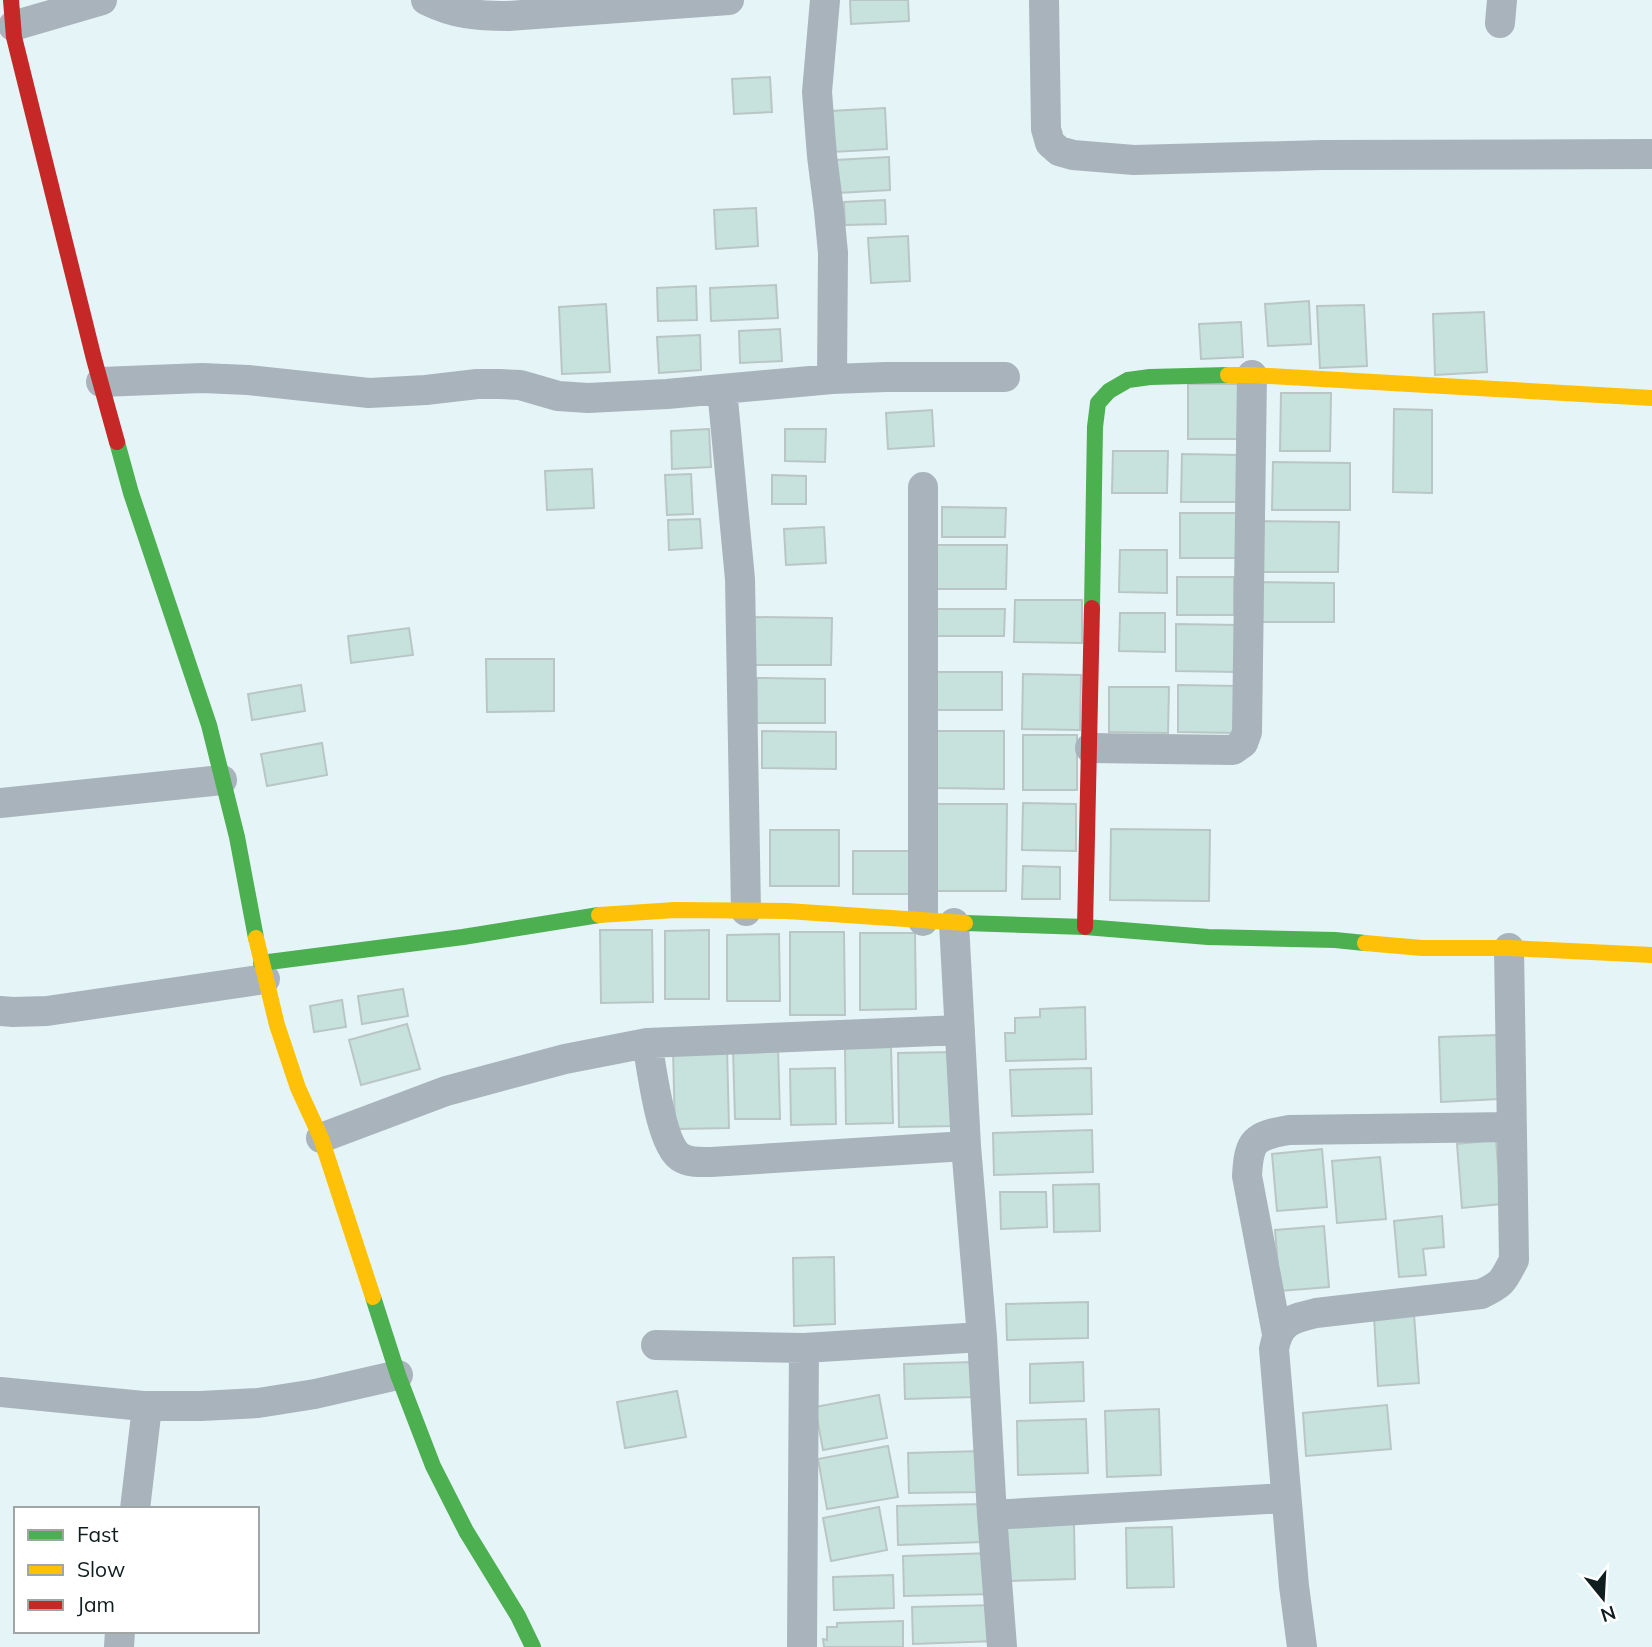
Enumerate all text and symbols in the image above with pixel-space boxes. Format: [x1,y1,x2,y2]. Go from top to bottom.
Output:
legend [14,1507,259,1633]
text: Fast [77,1521,119,1547]
text: Slow [77,1556,125,1582]
north arrow [1568,1563,1638,1633]
text: Jam [77,1591,115,1617]
text: N [1598,1601,1619,1628]

